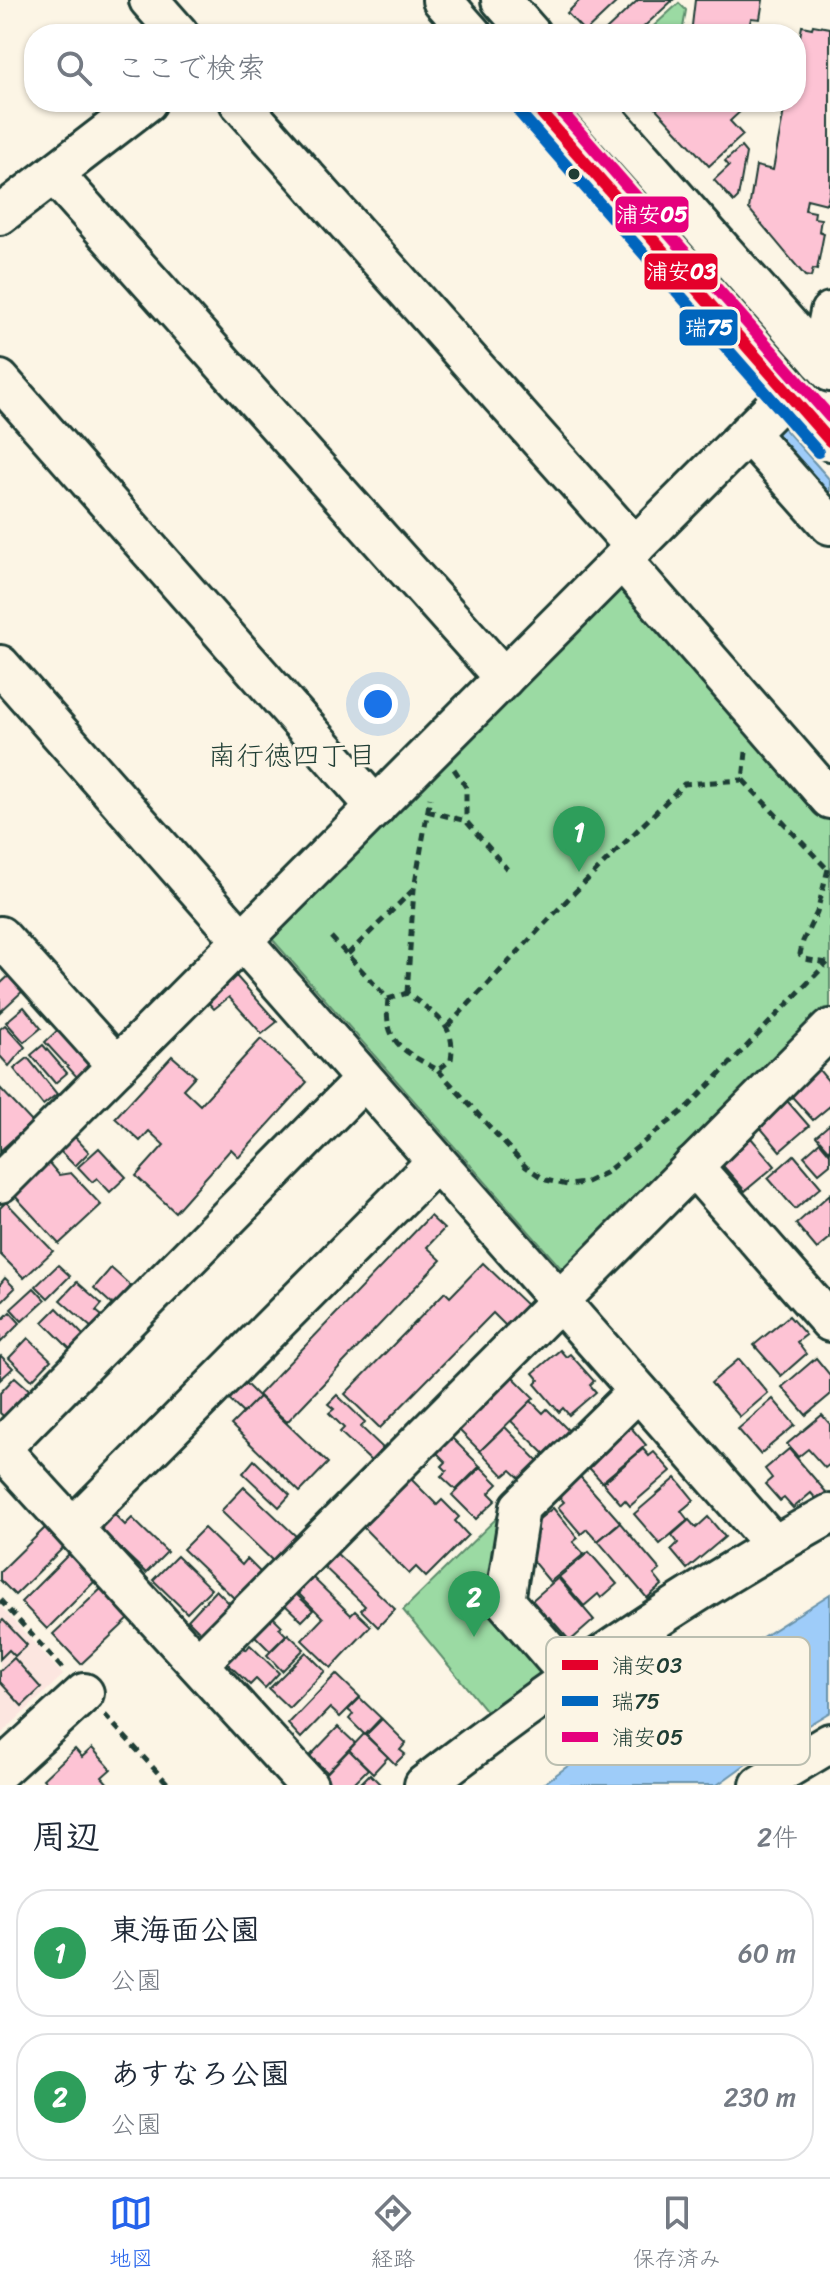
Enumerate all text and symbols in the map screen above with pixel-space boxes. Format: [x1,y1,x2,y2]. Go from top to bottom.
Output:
search box [24,24,806,112]
text: ここで検索 [116,41,266,95]
icon: search [52,46,96,90]
unlabelled marker [566,166,582,182]
line badge: 浦安05 [614,195,690,234]
text: 浦安05 [616,195,688,234]
line badge: 浦安03 [643,252,719,291]
text: 浦安03 [646,252,716,291]
line badge: 瑞75 [678,308,739,347]
text: 瑞75 [685,308,734,347]
your location [358,684,398,724]
district label: 南行徳四丁目 [208,731,376,780]
pin: 1 [553,806,605,872]
pin: 2 [448,1571,500,1637]
legend [546,1637,810,1765]
text: 浦安03 [612,1646,682,1685]
text: 瑞75 [612,1682,660,1721]
text: 浦安05 [612,1718,683,1757]
text: 周辺 [32,1807,100,1867]
text: 2件 [757,1814,798,1860]
text: 東海面公園 [110,1903,260,1957]
text: 1 [54,1930,66,1976]
text: 60 m [738,1930,796,1976]
text: 公園 [110,1957,162,2003]
text: あすなろ公園 [110,2047,290,2101]
text: 2 [52,2074,68,2120]
text: 230 m [724,2074,796,2120]
text: 公園 [110,2101,162,2147]
tab: 地図 [109,2191,153,2278]
tab: 経路 [371,2191,415,2278]
tab: 保存済み [633,2191,721,2278]

